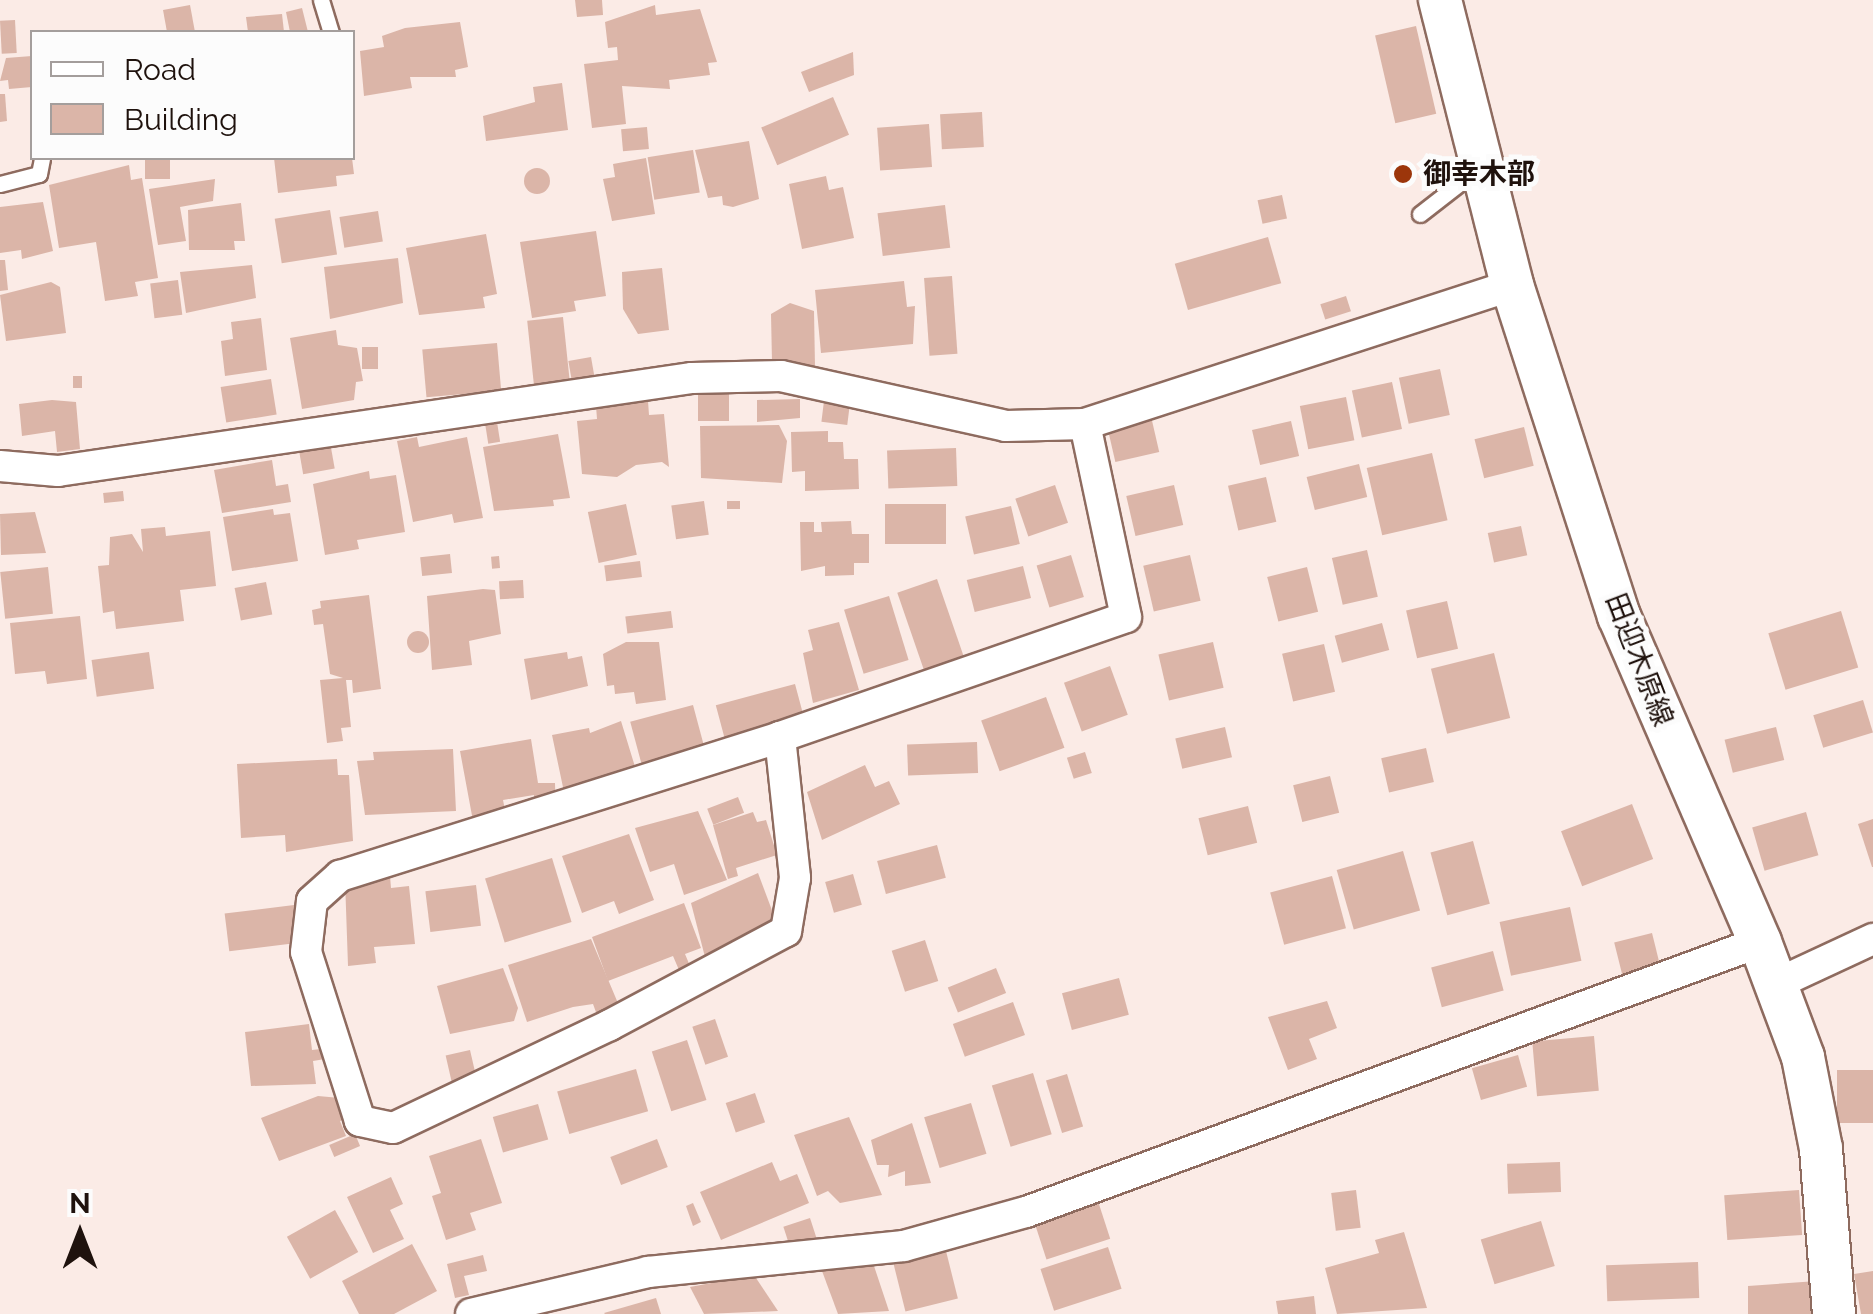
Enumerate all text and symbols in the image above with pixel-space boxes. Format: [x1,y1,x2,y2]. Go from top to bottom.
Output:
legend [30,30,355,160]
text: Road [124,52,196,87]
text: Building [124,102,238,137]
place label: 御幸木部 [1423,157,1535,191]
marker: 御幸木部 [1392,163,1414,185]
street label: 田迎木原線 [1598,589,1680,731]
north arrow [30,1184,130,1284]
text: N [69,1187,91,1220]

